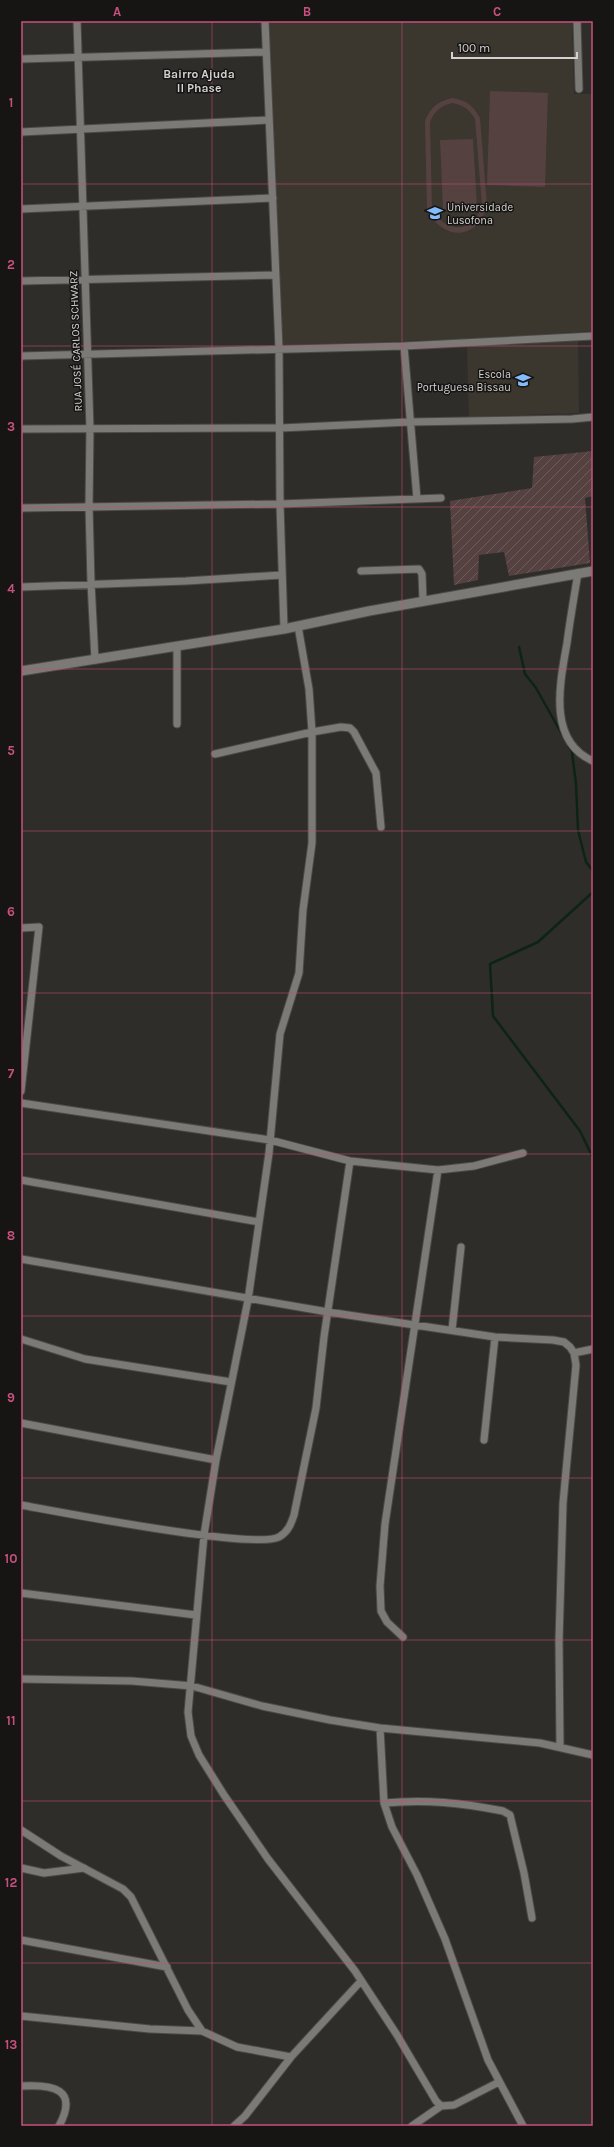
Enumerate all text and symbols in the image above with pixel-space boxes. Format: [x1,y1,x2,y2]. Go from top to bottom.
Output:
text: A [113,4,121,19]
text: B [303,4,311,19]
text: C [493,4,501,19]
scale bar [452,34,577,60]
text: 100 m [458,41,490,55]
district label: Bairro Ajuda II Phase [163,67,235,95]
text: 1 [9,95,13,110]
place label: Universidade Lusofona [447,201,513,227]
school or university icon: Universidade Lusofona [426,204,444,222]
text: 2 [7,257,15,272]
street label: RUA JOSÉ CARLOS SCHWARZ [65,270,85,412]
place label: Escola Portuguesa Bissau [417,368,511,394]
school or university icon: Escola Portuguesa Bissau [514,371,532,389]
text: 3 [7,419,15,434]
text: 4 [7,581,15,596]
text: 5 [7,743,15,758]
text: 6 [7,904,15,919]
text: 7 [8,1066,15,1081]
text: 8 [7,1228,15,1243]
text: 9 [7,1390,15,1405]
text: 10 [5,1551,17,1566]
text: 11 [6,1713,16,1728]
text: 12 [5,1875,17,1890]
text: 13 [5,2037,17,2052]

